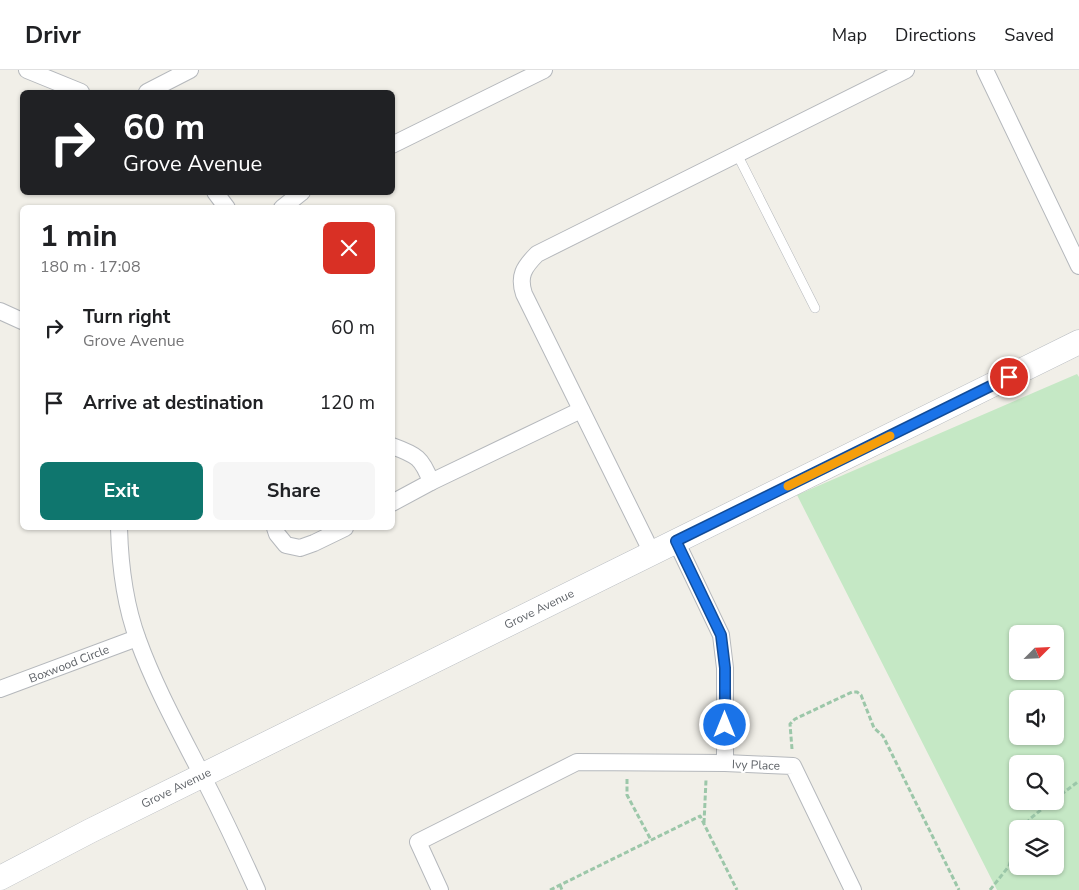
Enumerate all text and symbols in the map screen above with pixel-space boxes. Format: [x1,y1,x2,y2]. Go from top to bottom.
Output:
text: Drivr [25,19,81,51]
text: Map [832,23,867,47]
text: Directions [895,23,976,47]
text: Saved [1004,23,1054,47]
text: 60 m [123,104,205,151]
icon: right [40,110,105,175]
text: Grove Avenue [123,149,262,179]
text: 1 min [40,216,118,257]
button: close [323,222,375,274]
text: 180 m · 17:08 [40,256,141,278]
text: Turn right [83,304,170,330]
icon: right [40,314,68,342]
text: 60 m [331,315,375,341]
text: Grove Avenue [83,330,184,352]
pin [988,356,1030,398]
icon: arrive [995,363,1023,391]
icon: arrive [40,389,68,417]
text: Arrive at destination [83,390,264,416]
text: 120 m [320,390,375,416]
button: Exit [40,462,203,520]
button: Share [213,462,375,520]
street label: Grove Avenue [501,585,577,633]
north arrow [1009,625,1064,680]
map controls [1009,625,1064,875]
street label: Boxwood Circle [27,641,111,687]
button: sound [1009,690,1064,745]
position arrow [698,698,750,750]
button: search [1009,755,1064,810]
street label: Ivy Place [732,756,780,774]
street label: Grove Avenue [138,764,214,812]
button: layers [1009,820,1064,875]

